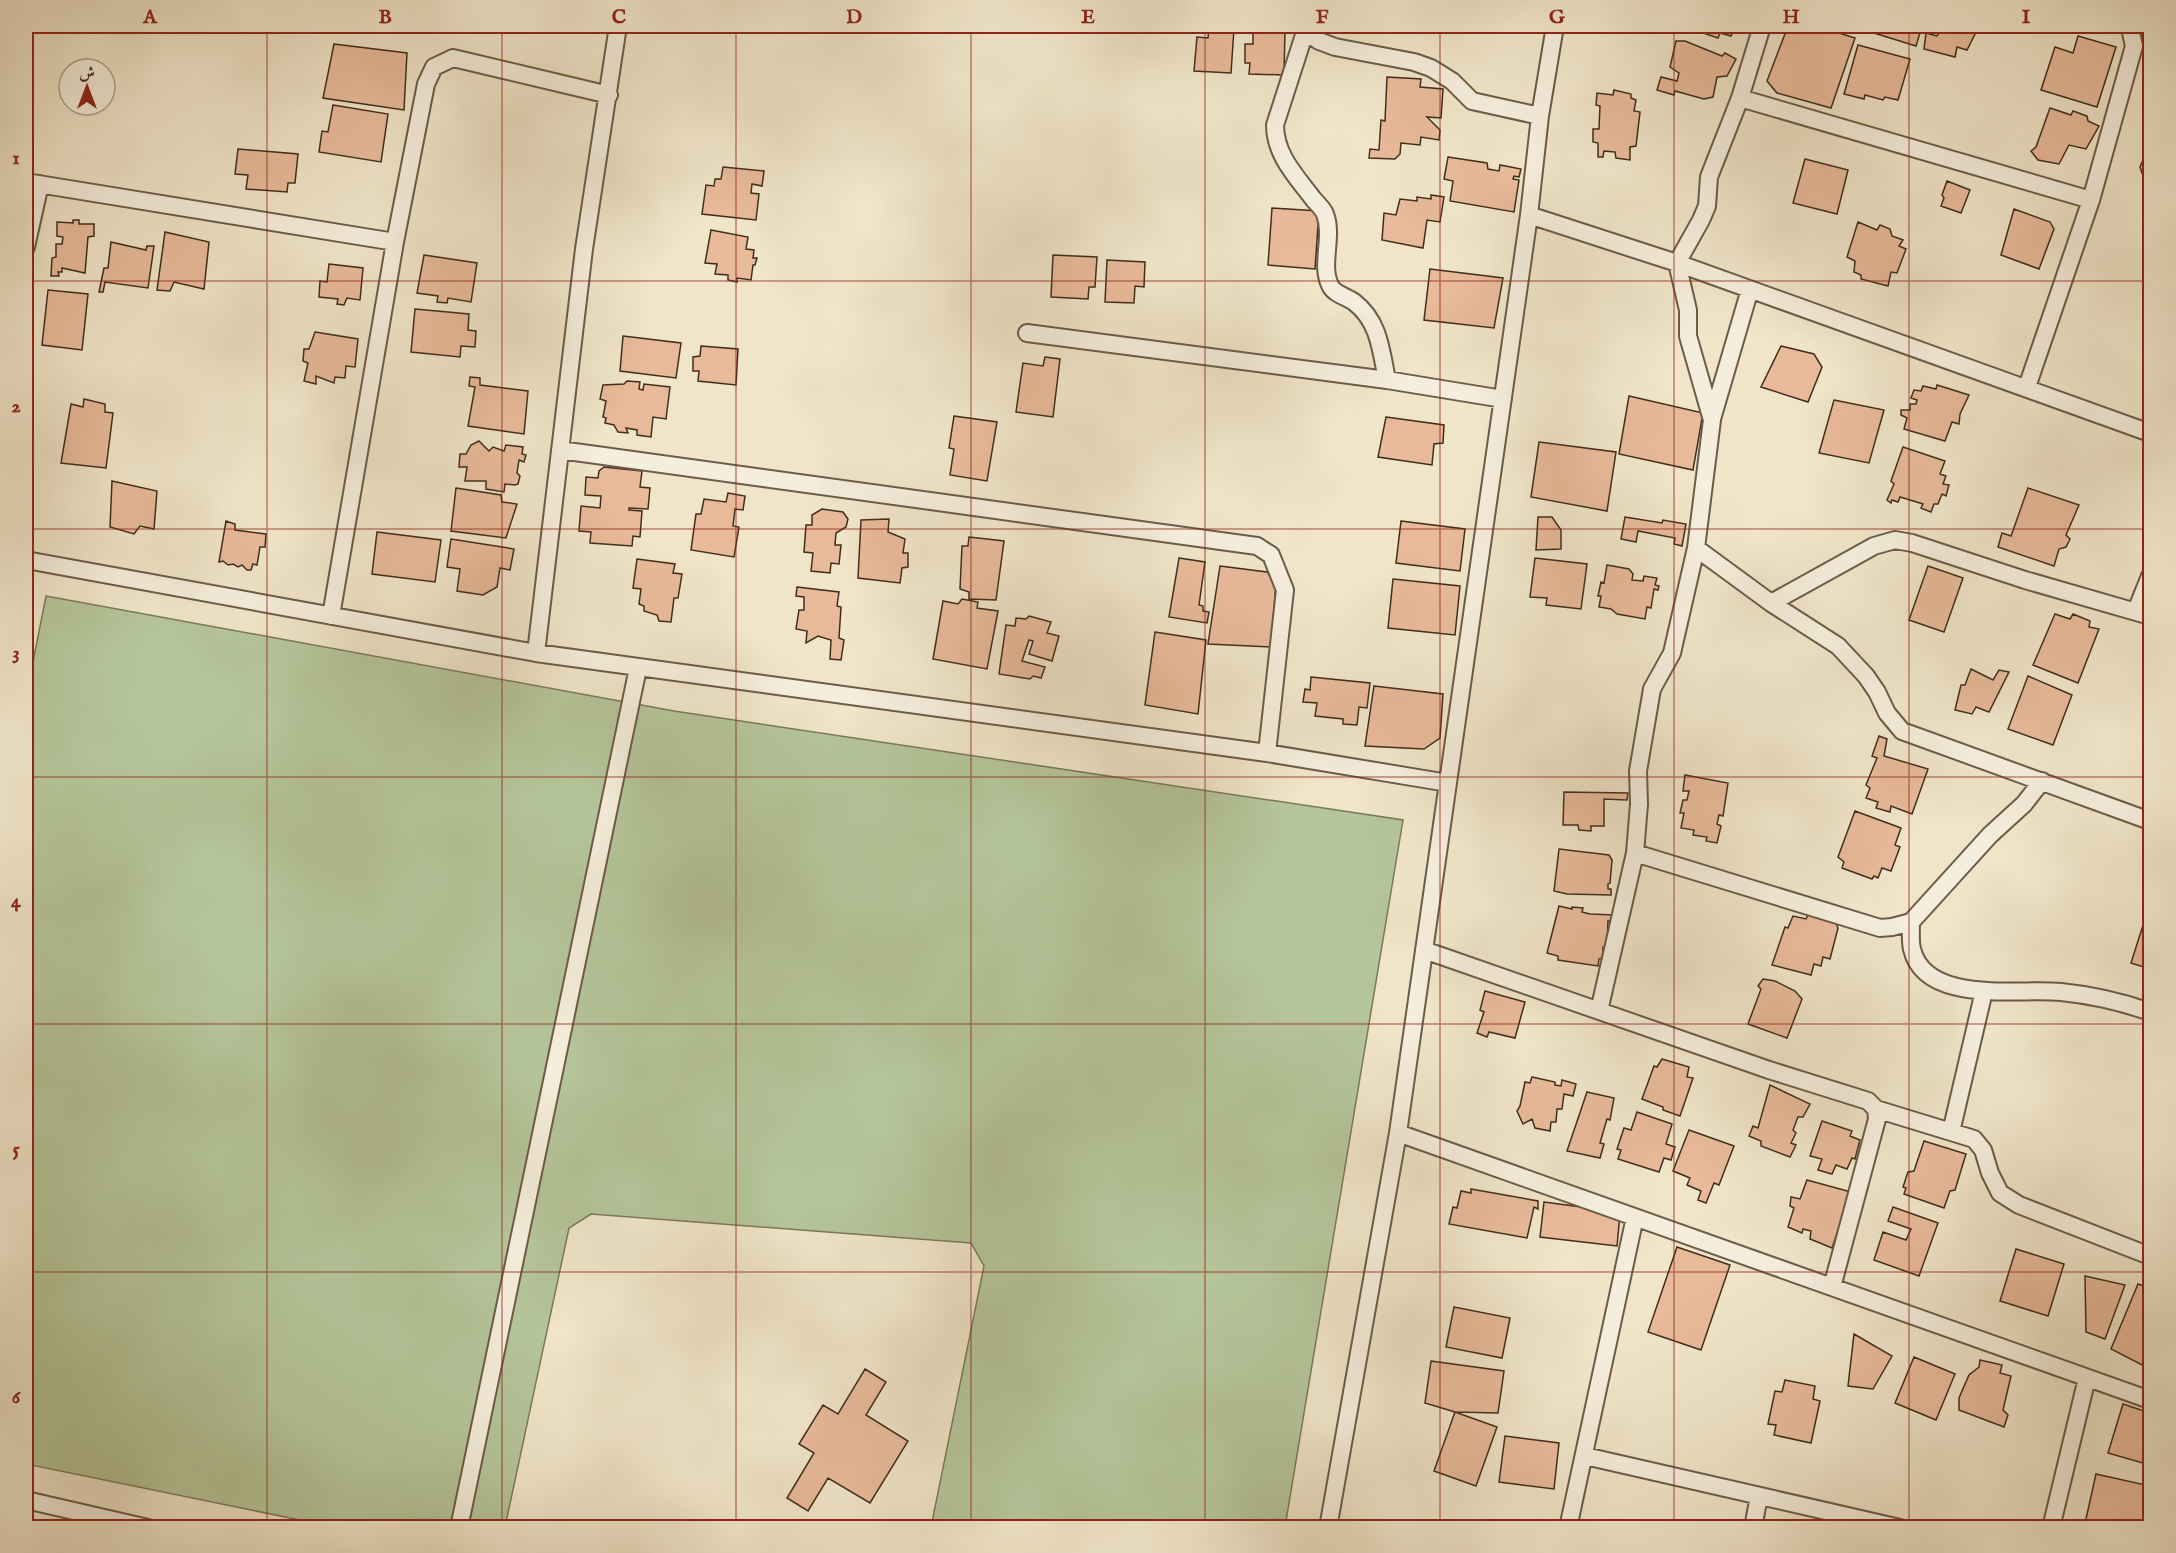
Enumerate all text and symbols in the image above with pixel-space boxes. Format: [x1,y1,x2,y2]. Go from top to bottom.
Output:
text: A [142,5,158,30]
text: B [378,5,392,30]
text: C [612,5,626,30]
text: D [846,5,862,30]
text: E [1081,5,1095,30]
text: F [1316,5,1329,30]
text: G [1549,5,1566,30]
text: H [1782,5,1800,30]
text: I [2022,5,2031,30]
north arrow [57,57,117,117]
text: ش [79,64,95,84]
text: 1 [12,146,20,171]
text: 2 [11,394,21,419]
text: 3 [12,641,20,666]
text: 4 [11,889,22,914]
text: 5 [12,1137,20,1162]
text: 6 [12,1385,22,1410]

